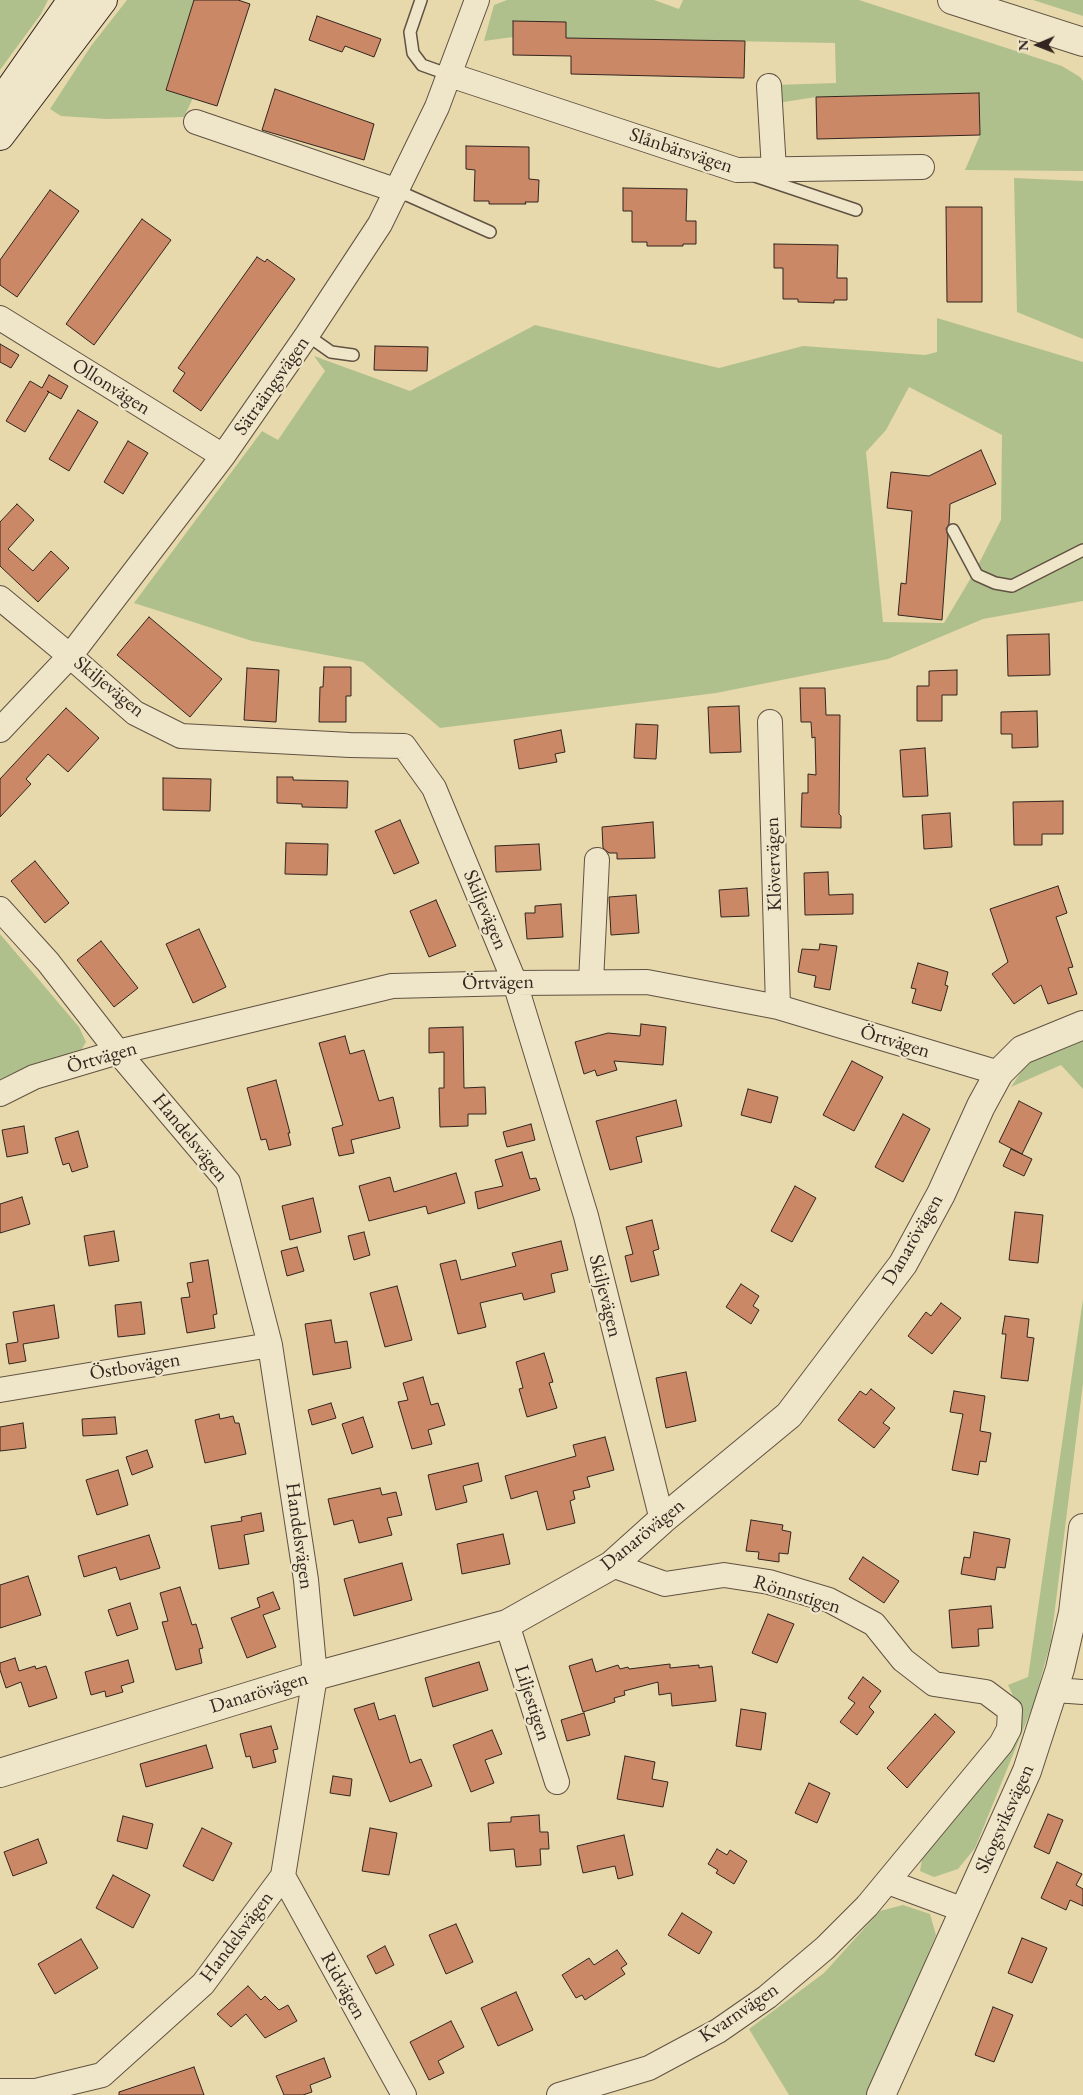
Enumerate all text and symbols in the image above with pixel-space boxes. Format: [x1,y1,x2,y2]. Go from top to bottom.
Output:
north arrow [1013,20,1063,70]
text: N [1014,39,1032,51]
street label: Slånbärsvägen [626,123,736,179]
street label: Sätraängsvägen [229,332,315,440]
street label: Ollonvägen [67,353,155,421]
street label: Skiljevägen [69,651,149,723]
street label: Klövervägen [760,816,788,912]
street label: Skiljevägen [458,867,512,953]
street label: Örtvägen [462,970,534,996]
street label: Örtvägen [857,1020,933,1064]
street label: Örtvägen [64,1037,140,1079]
street label: Handelsvägen [147,1089,233,1187]
street label: Danarövägen [877,1190,949,1290]
street label: Skiljevägen [583,1252,627,1340]
street label: Östbovägen [88,1348,182,1386]
street label: Handelsvägen [280,1481,318,1591]
street label: Danarövägen [596,1494,690,1576]
street label: Rönnstigen [750,1570,844,1620]
street label: Liljestigen [508,1662,556,1744]
street label: Danarövägen [207,1667,311,1719]
street label: Skogsviksvägen [970,1761,1040,1877]
street label: Handelsvägen [195,1887,279,1987]
street label: Ridvägen [315,1948,371,2024]
street label: Kvarnvägen [695,1978,783,2048]

